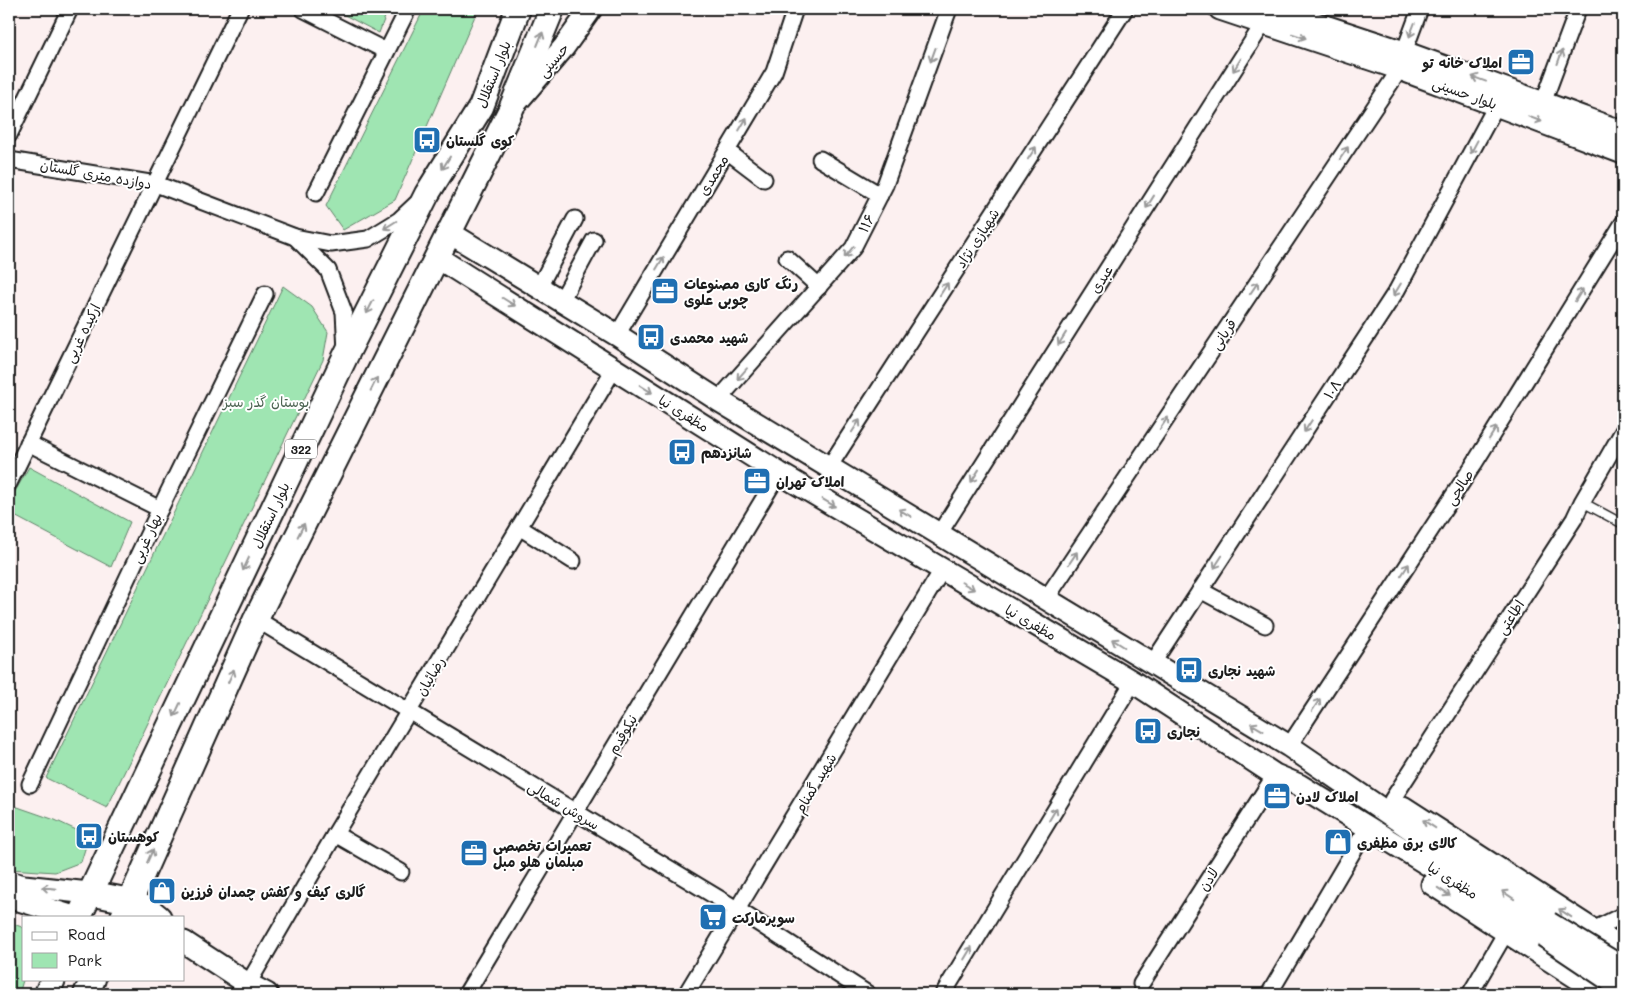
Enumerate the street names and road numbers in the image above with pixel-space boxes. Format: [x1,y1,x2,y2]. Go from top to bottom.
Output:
street label: بلوار استقلال [471,38,515,110]
street label: حسینی [533,39,573,81]
street label: بلوار حسینی [1430,73,1500,113]
street label: محمدی [693,151,733,199]
street label: دوازده متری گلستان [39,155,153,193]
street label: شهبازی نژاد [951,205,1003,271]
street label: ۱۱۶ [853,210,879,236]
street label: عبدی [1085,261,1117,297]
street label: ارکیده غربی [60,300,104,366]
street label: قربانی [1206,315,1240,353]
street label: ۱۰۸ [1319,376,1345,402]
street label: مظفری نیا [655,390,713,436]
road number: 322 [285,439,317,458]
street label: صالحی [1441,466,1477,508]
street label: بلوار استقلال [246,479,294,551]
street label: بهار غربی [126,510,166,566]
street label: اطاعتی [1492,596,1528,638]
street label: مظفری نیا [1002,600,1060,644]
street label: رضائیان [411,653,449,699]
street label: نیکوقدم [603,711,643,758]
street label: شهید گمنام [790,749,842,818]
street label: سروش شمالی [524,776,603,835]
street label: مظفری نیا [1424,857,1482,903]
street label: لادن [1193,864,1223,894]

